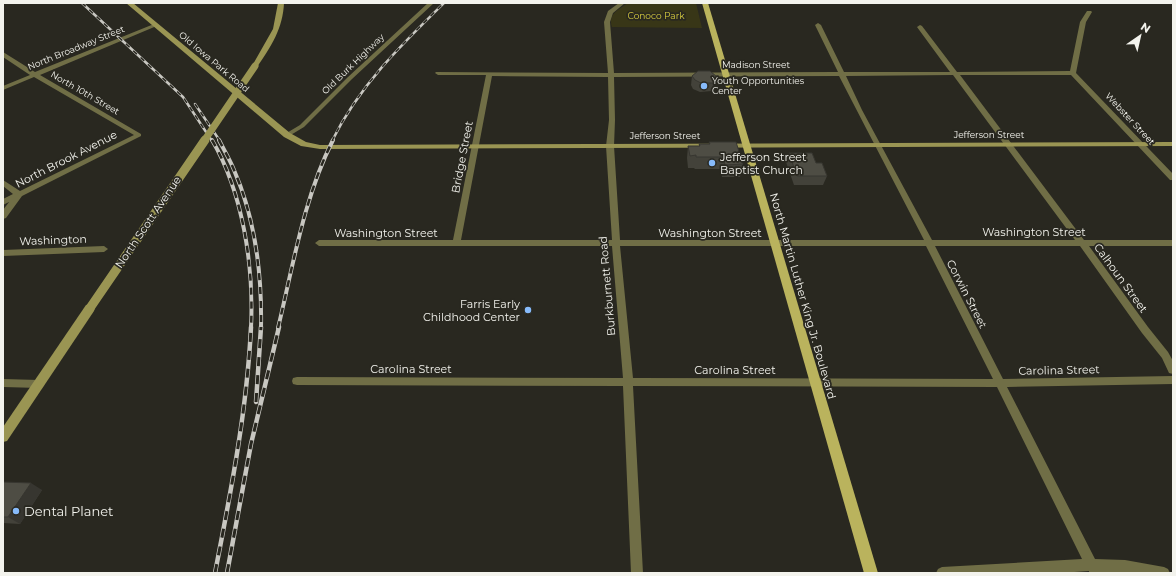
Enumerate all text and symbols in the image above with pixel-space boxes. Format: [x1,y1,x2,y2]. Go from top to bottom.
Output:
park label: Conoco Park [627,10,685,21]
north arrow [1120,16,1160,56]
text: N [1138,19,1153,36]
street label: North Broadway Street [26,23,126,72]
street label: Old Iowa Park Road [177,29,252,94]
street label: Old Burk Highway [319,31,386,96]
street label: Madison Street [722,59,790,70]
street label: North 10th Street [49,68,122,117]
place label: Youth Opportunities Center [712,75,805,96]
marker: Youth Opportunities Center [699,81,709,91]
street label: Webster Street [1103,90,1158,147]
street label: Bridge Street [448,119,476,194]
street label: North Brook Avenue [13,127,120,191]
street label: Jefferson Street [953,129,1025,140]
street label: Jefferson Street [629,130,701,141]
place label: Jefferson Street Baptist Church [719,150,807,177]
marker: Jefferson Street Baptist Church [707,158,717,168]
street label: North Scott Avenue [112,173,184,271]
street label: North Martin Luther King Jr. Boulevard [767,191,839,401]
street label: Washington Street [982,225,1086,239]
street label: Washington Street [334,226,438,240]
street label: Washington Street [658,226,762,240]
street label: Washington [19,232,87,248]
street label: Burkburnett Road [596,235,618,337]
street label: Calhoun Street [1091,241,1151,316]
street label: Corwin Street [944,257,991,331]
place label: Farris Early Childhood Center [423,297,520,324]
marker: Farris Early Childhood Center [523,305,533,315]
street label: Carolina Street [370,362,452,376]
street label: Carolina Street [1018,362,1100,378]
street label: Carolina Street [694,363,776,377]
place label: Dental Planet [24,503,113,519]
marker: Dental Planet [11,506,21,516]

